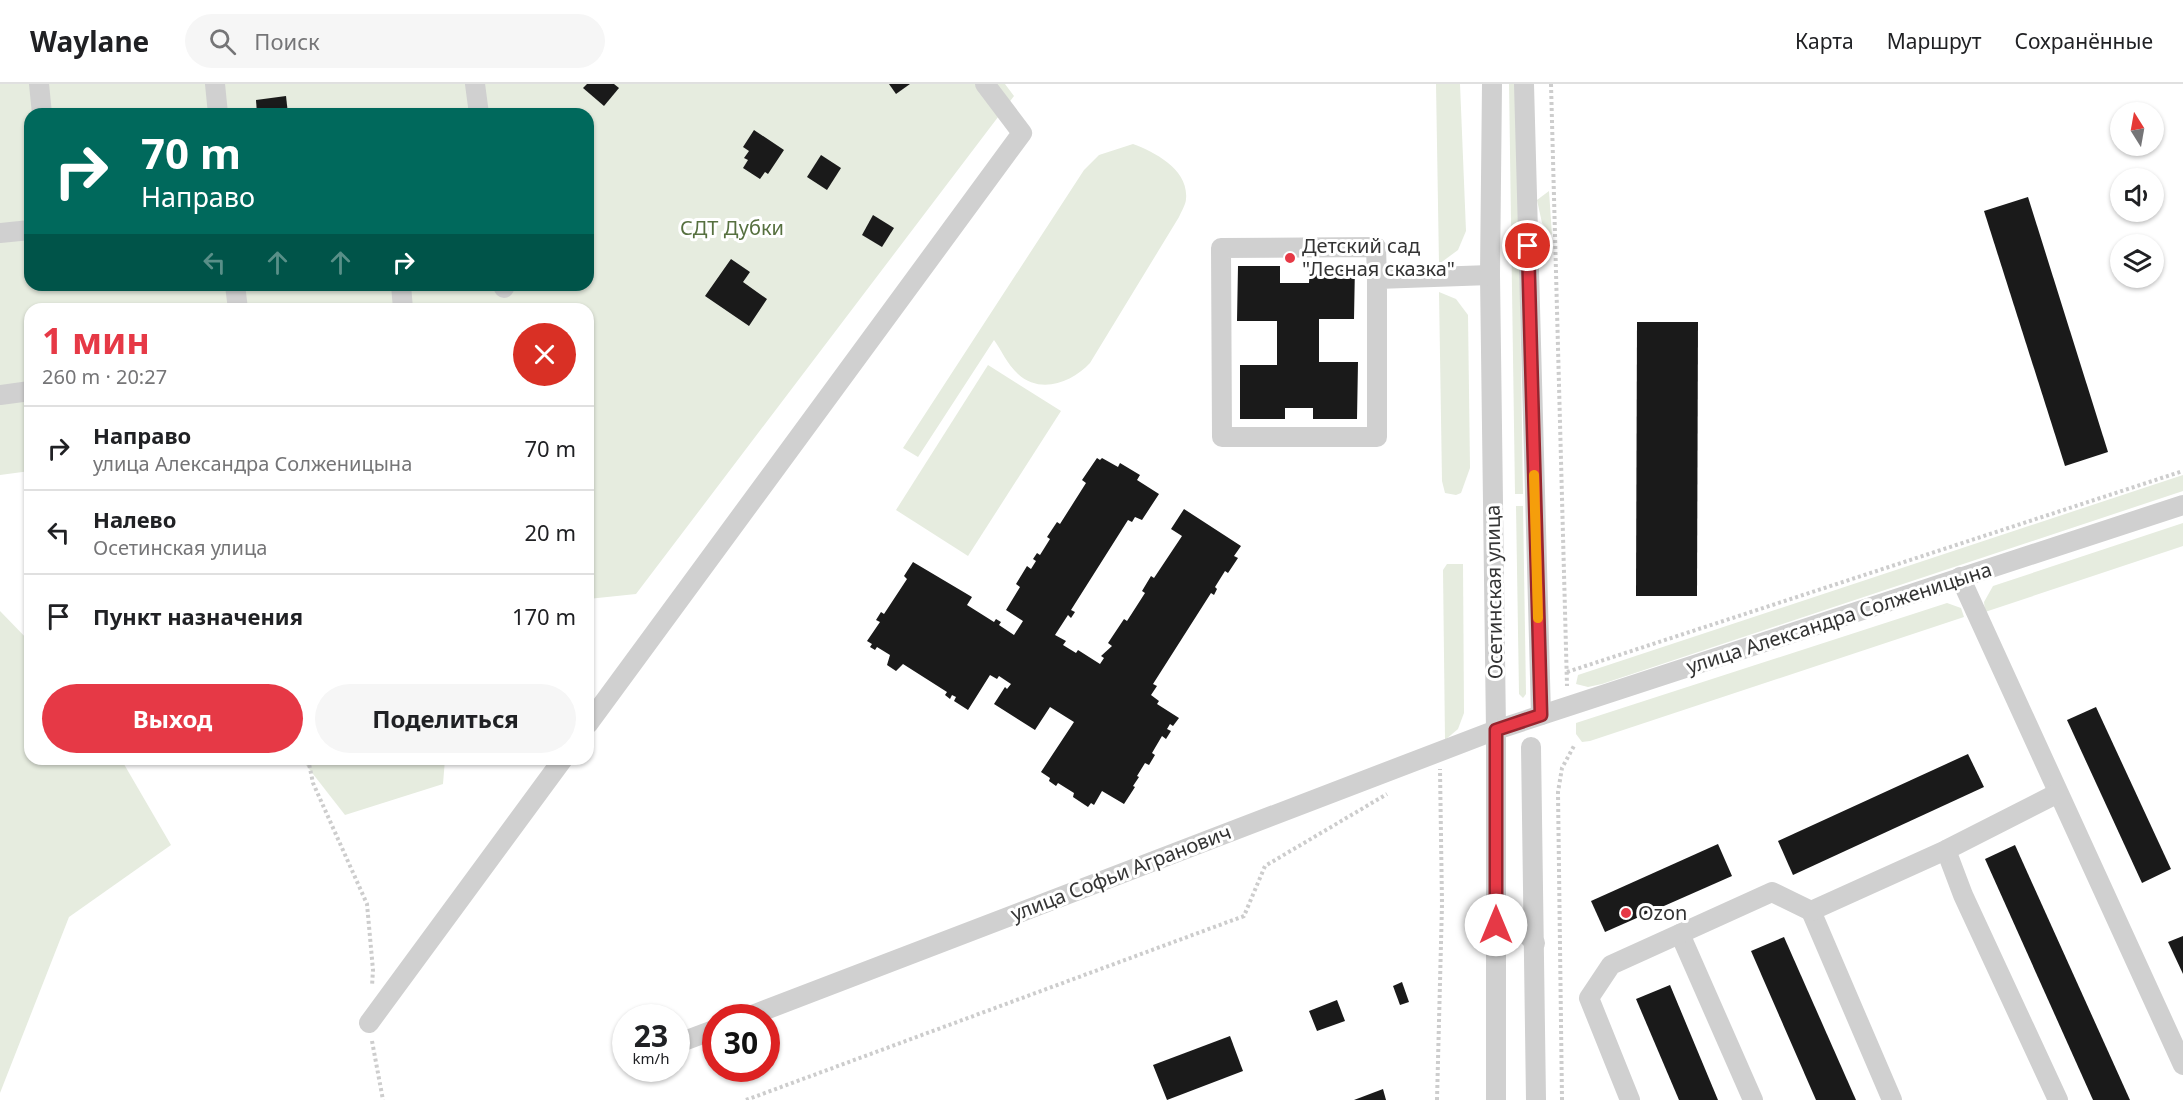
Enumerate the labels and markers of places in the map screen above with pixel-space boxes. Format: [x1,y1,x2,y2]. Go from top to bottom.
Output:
pin [1502,220,1553,271]
place label: Детский сад "Лесная сказка" [1302,232,1455,282]
marker: Детский сад "Лесная сказка" [1283,251,1297,265]
place label: Ozon [1638,899,1687,926]
marker: Ozon [1619,906,1633,920]

